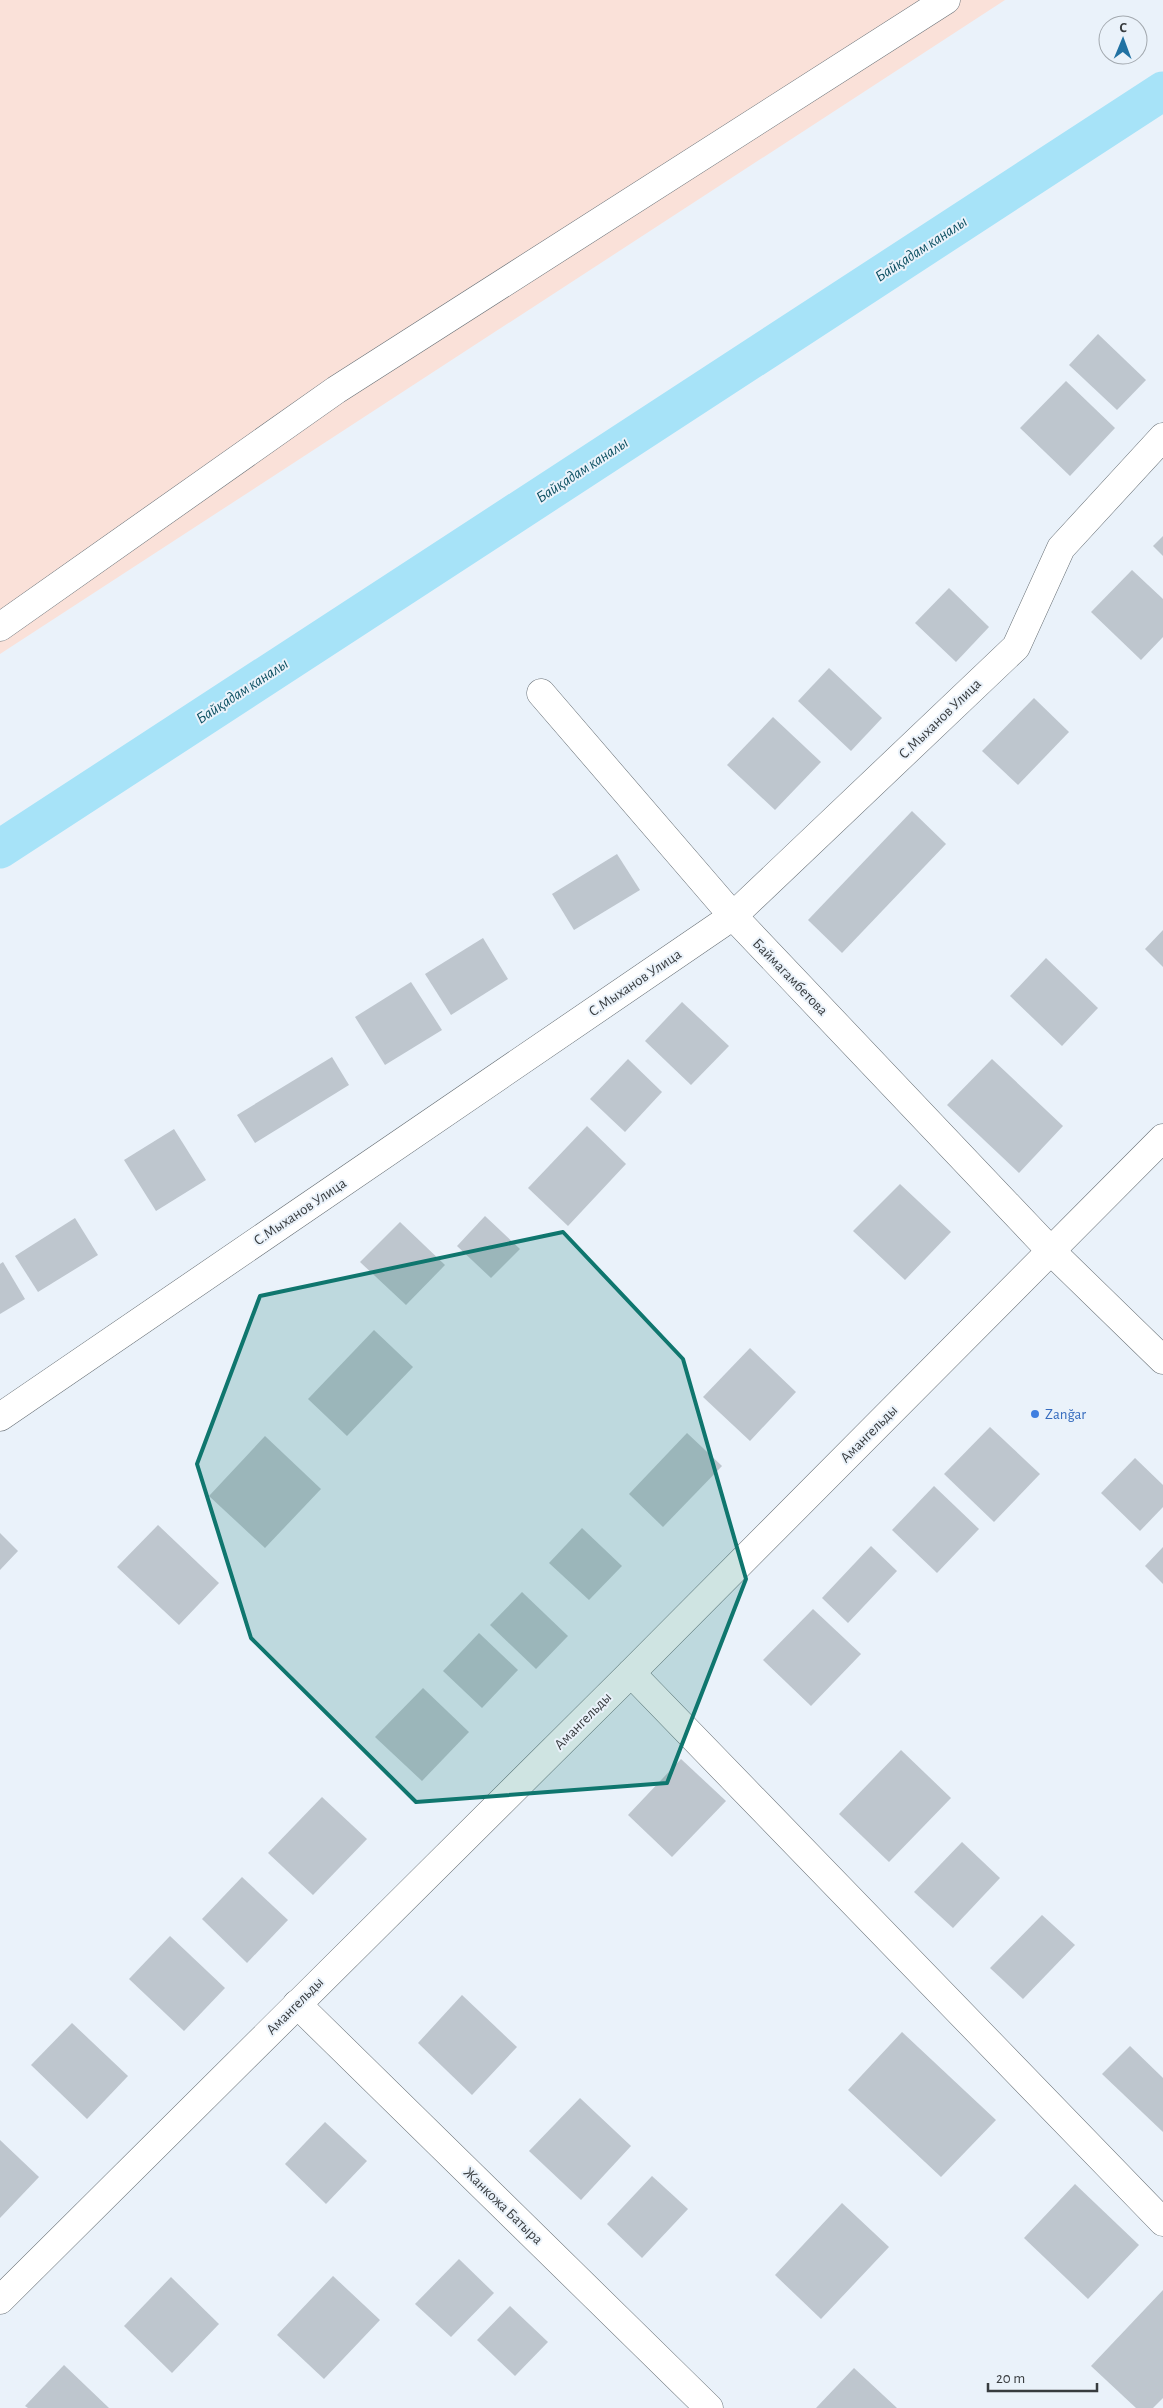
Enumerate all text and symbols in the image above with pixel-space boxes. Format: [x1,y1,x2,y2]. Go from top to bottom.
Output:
north arrow [1098,15,1148,65]
text: С [1119,21,1127,35]
water label: Байқадам каналы [872,213,970,285]
water label: Байқадам каналы [533,434,631,506]
water label: Байқадам каналы [193,655,291,727]
street label: С.Мыханов Улица [896,676,984,762]
street label: Баймагамбетова [750,936,830,1018]
street label: С.Мыханов Улица [586,946,684,1019]
street label: С.Мыханов Улица [251,1175,349,1248]
street label: Амангельды [837,1402,901,1466]
place label: Zanğar [1045,1407,1086,1422]
marker: Zanğar [1029,1408,1041,1420]
street label: Амангельды [551,1689,615,1753]
street label: Амангельды [263,1974,327,2038]
street label: Жанкожа Батыра [461,2165,546,2247]
scale bar [988,2360,1097,2392]
text: 20 m [996,2371,1025,2386]

